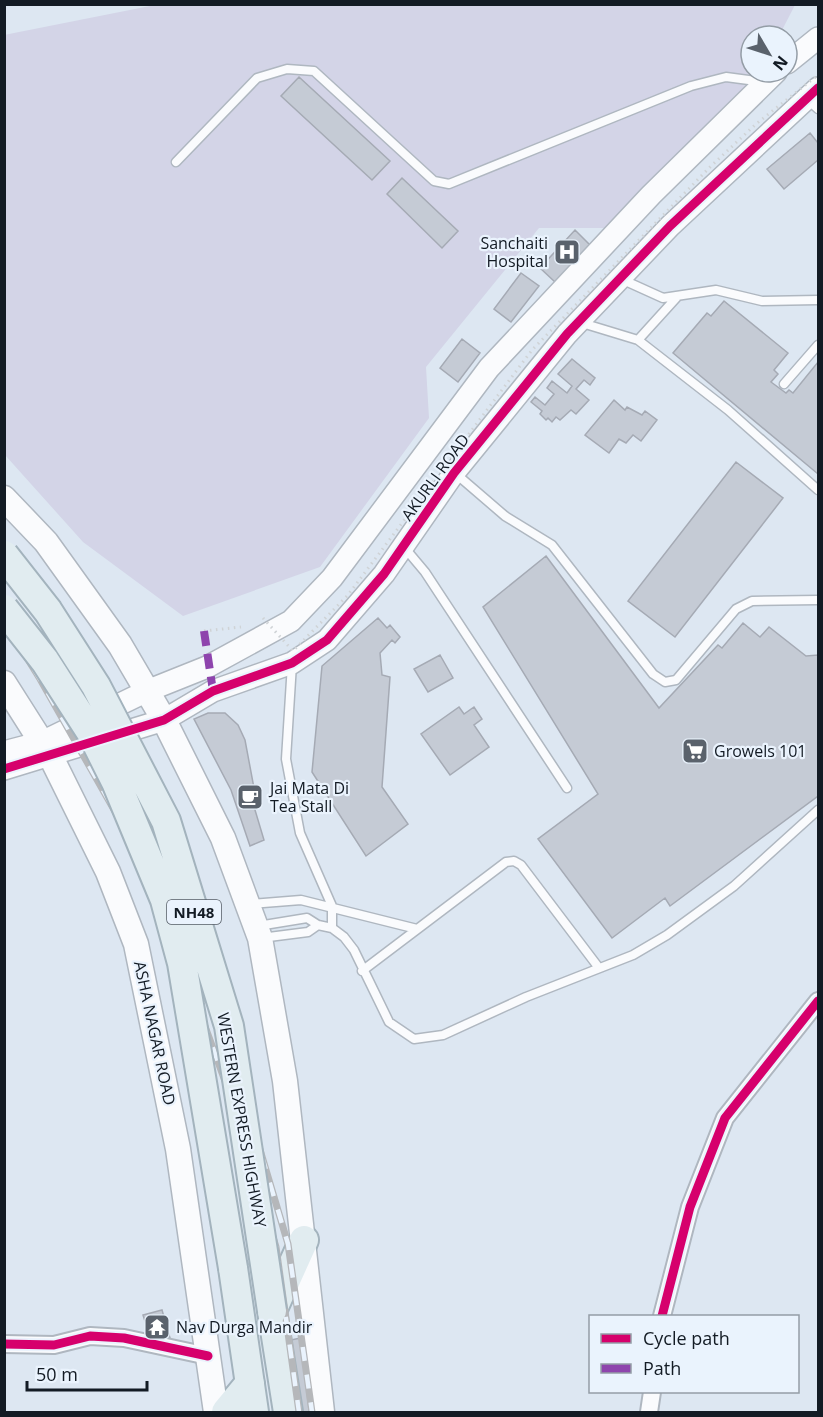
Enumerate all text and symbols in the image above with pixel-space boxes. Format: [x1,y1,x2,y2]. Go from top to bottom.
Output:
north arrow [739,24,799,84]
text: N [768,51,793,75]
place label: Sanchaiti Hospital [480,232,548,272]
hospital icon: Sanchaiti Hospital [552,237,582,267]
street label: AKURLI ROAD [396,429,474,525]
supermarket icon: Growels 101 [680,736,710,766]
place label: Growels 101 [714,740,806,762]
place label: Jai Mata Di Tea Stall [268,777,349,817]
cafe icon: Jai Mata Di Tea Stall [235,782,265,812]
road number: NH48 [167,900,221,924]
street label: ASHA NAGAR ROAD [129,959,181,1107]
street label: WESTERN EXPRESS HIGHWAY [212,1011,272,1229]
temple icon: Nav Durga Mandir [142,1312,172,1342]
legend [589,1315,799,1393]
place label: Nav Durga Mandir [176,1316,313,1338]
text: Cycle path [643,1326,730,1350]
scale bar [27,1354,147,1392]
text: Path [643,1356,681,1380]
text: 50 m [36,1362,78,1386]

